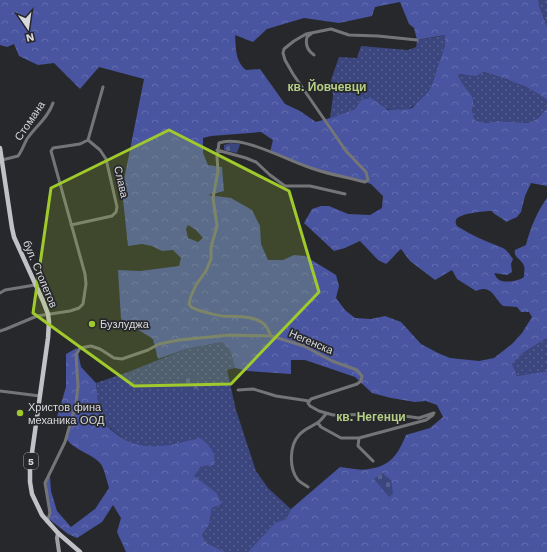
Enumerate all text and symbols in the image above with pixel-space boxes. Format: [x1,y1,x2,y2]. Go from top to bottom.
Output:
north arrow [8,8,48,48]
text: N [25,30,36,45]
district label: кв. Йовчевци [288,79,366,94]
street label: Стомана [12,98,48,143]
street label: Слава [111,165,131,200]
street label: бул. Столетов [20,238,60,310]
place label: Бузлуджа [100,318,150,331]
marker: Бузлуджа [87,319,97,329]
street label: Негенска [287,327,336,357]
place label: Христов фина механика ООД [28,401,105,427]
marker: Христов фина механика ООД [15,408,25,418]
district label: кв. Негенци [336,410,406,424]
road number: 5 [24,453,38,469]

